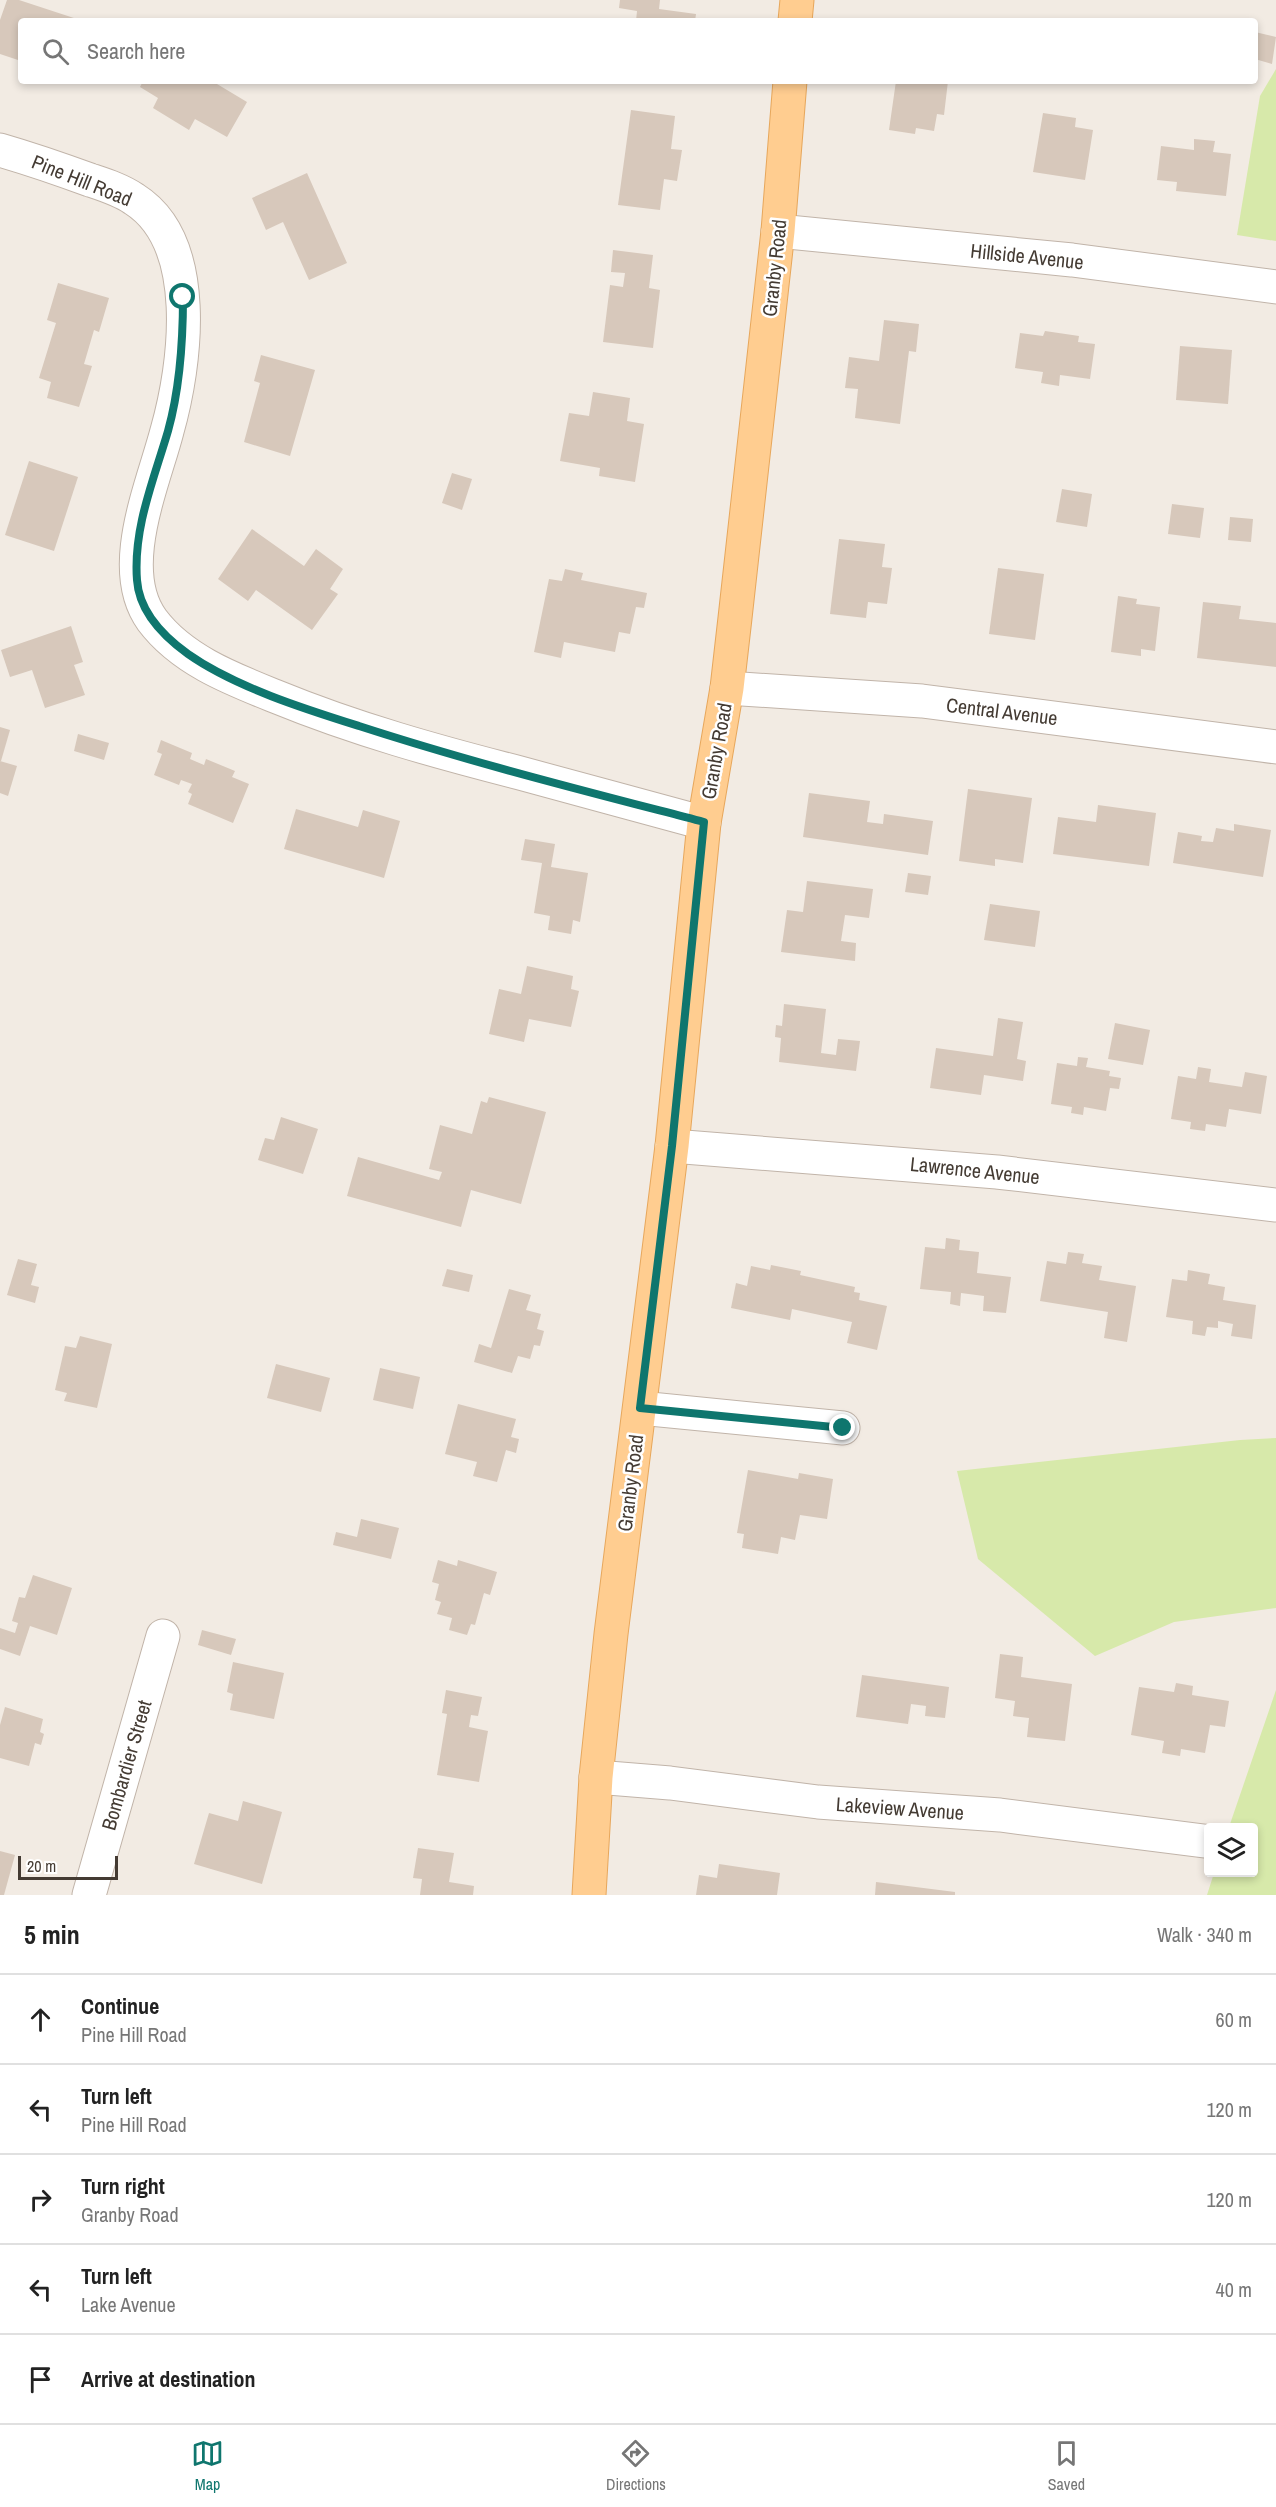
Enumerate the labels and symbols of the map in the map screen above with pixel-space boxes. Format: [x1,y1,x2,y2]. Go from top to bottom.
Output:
street label: Pine Hill Road [28,148,136,212]
street label: Granby Road [755,218,793,318]
street label: Hillside Avenue [969,237,1085,275]
route start [169,283,195,309]
street label: Central Avenue [945,691,1059,731]
street label: Granby Road [694,701,738,801]
street label: Lawrence Avenue [909,1150,1041,1190]
route end [829,1414,855,1440]
street label: Granby Road [611,1433,649,1533]
street label: Bombardier Street [95,1696,158,1833]
street label: Lakeview Avenue [835,1790,965,1826]
scale bar [18,1853,118,1880]

